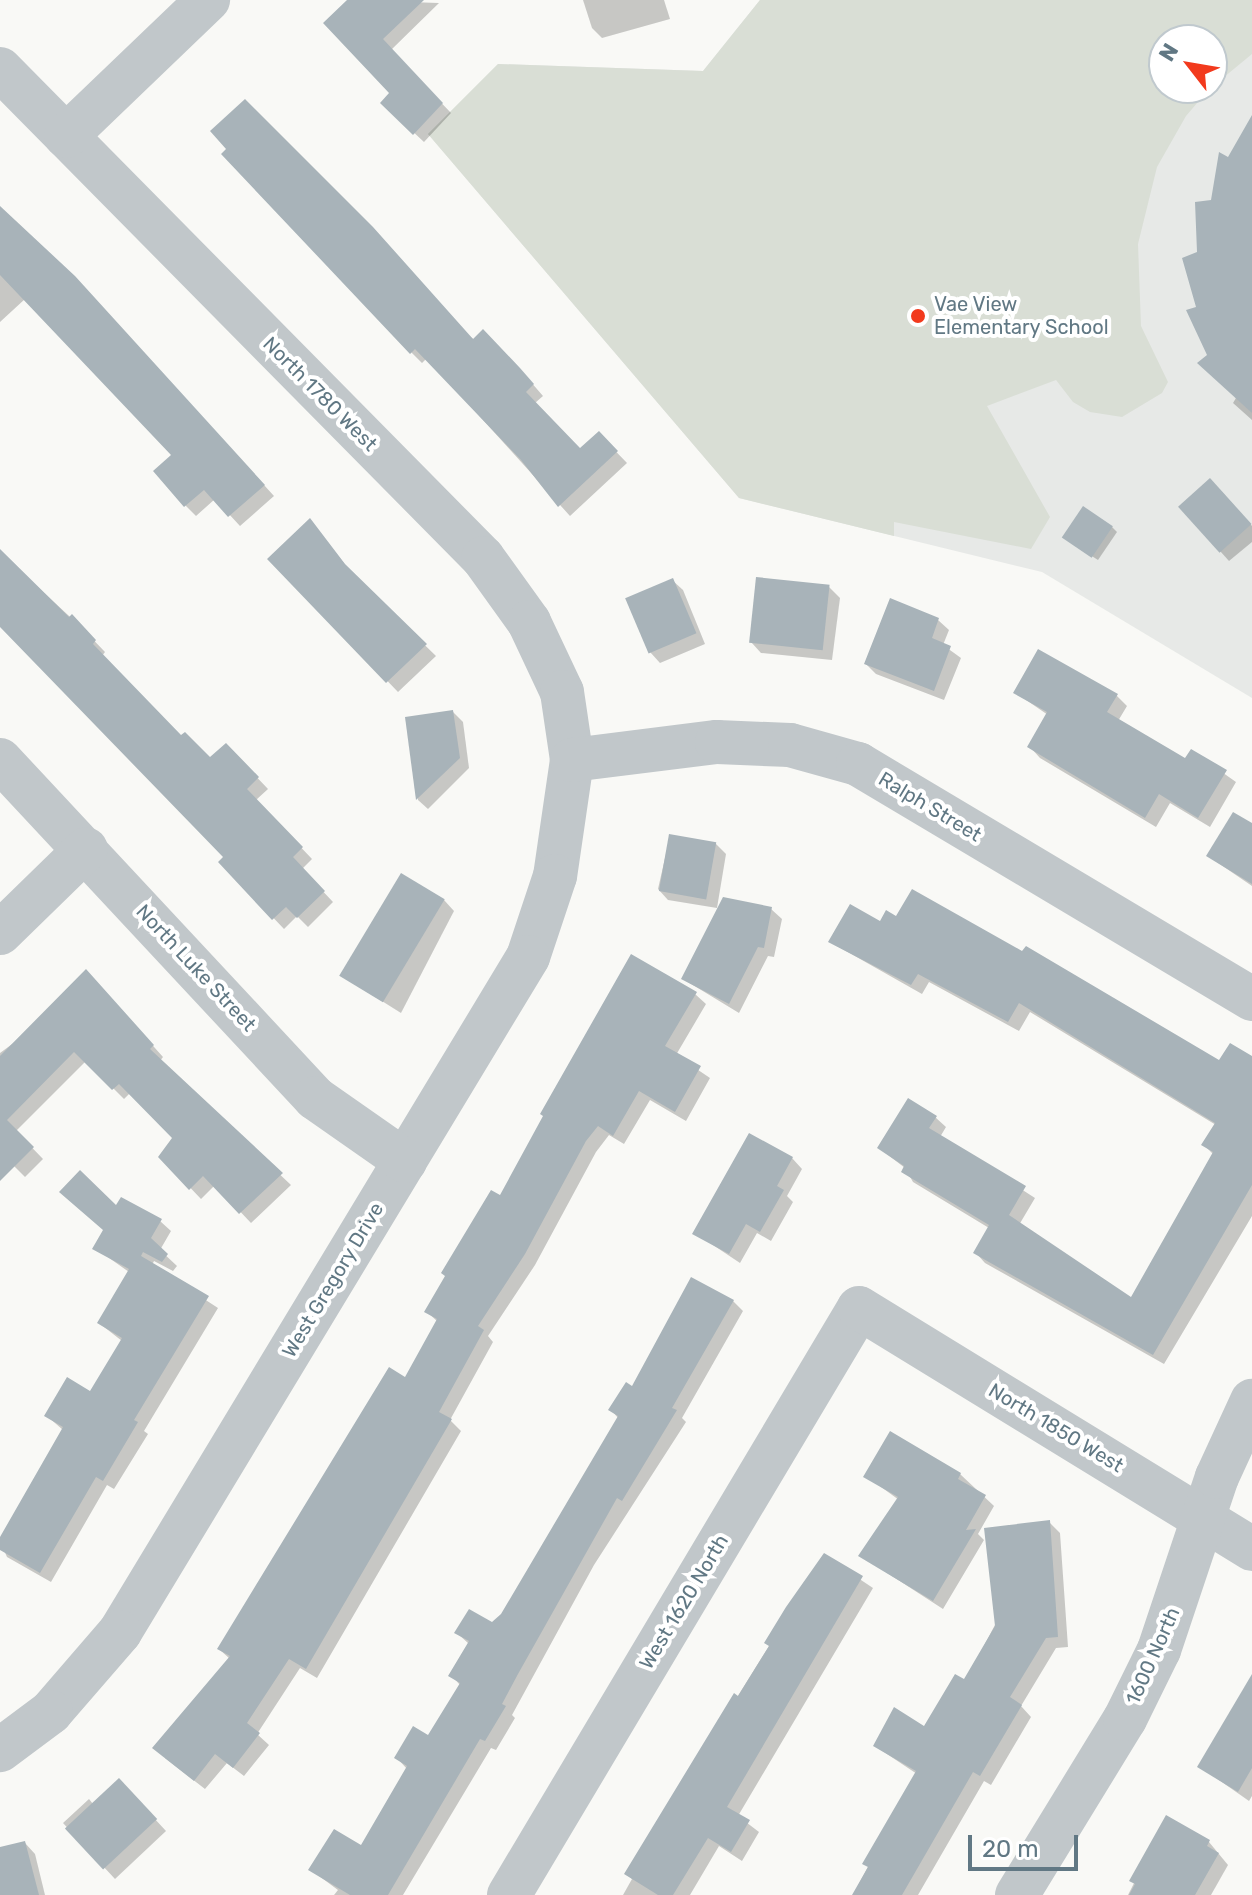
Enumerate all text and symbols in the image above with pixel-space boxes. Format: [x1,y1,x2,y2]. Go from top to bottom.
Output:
north arrow [1148,24,1228,104]
text: N [1153,39,1184,66]
place label: Vae View Elementary School [934,292,1109,339]
marker: Vae View Elementary School [909,307,927,325]
street label: North 1780 West [258,332,382,456]
street label: Ralph Street [874,767,986,847]
street label: North Luke Street [131,900,261,1036]
street label: West Gregory Drive [277,1198,389,1362]
street label: North 1850 West [984,1378,1128,1478]
street label: West 1620 North [634,1530,734,1674]
street label: 1600 North [1121,1604,1185,1708]
scale bar [972,1819,1082,1869]
text: 20 m [982,1835,1039,1863]

